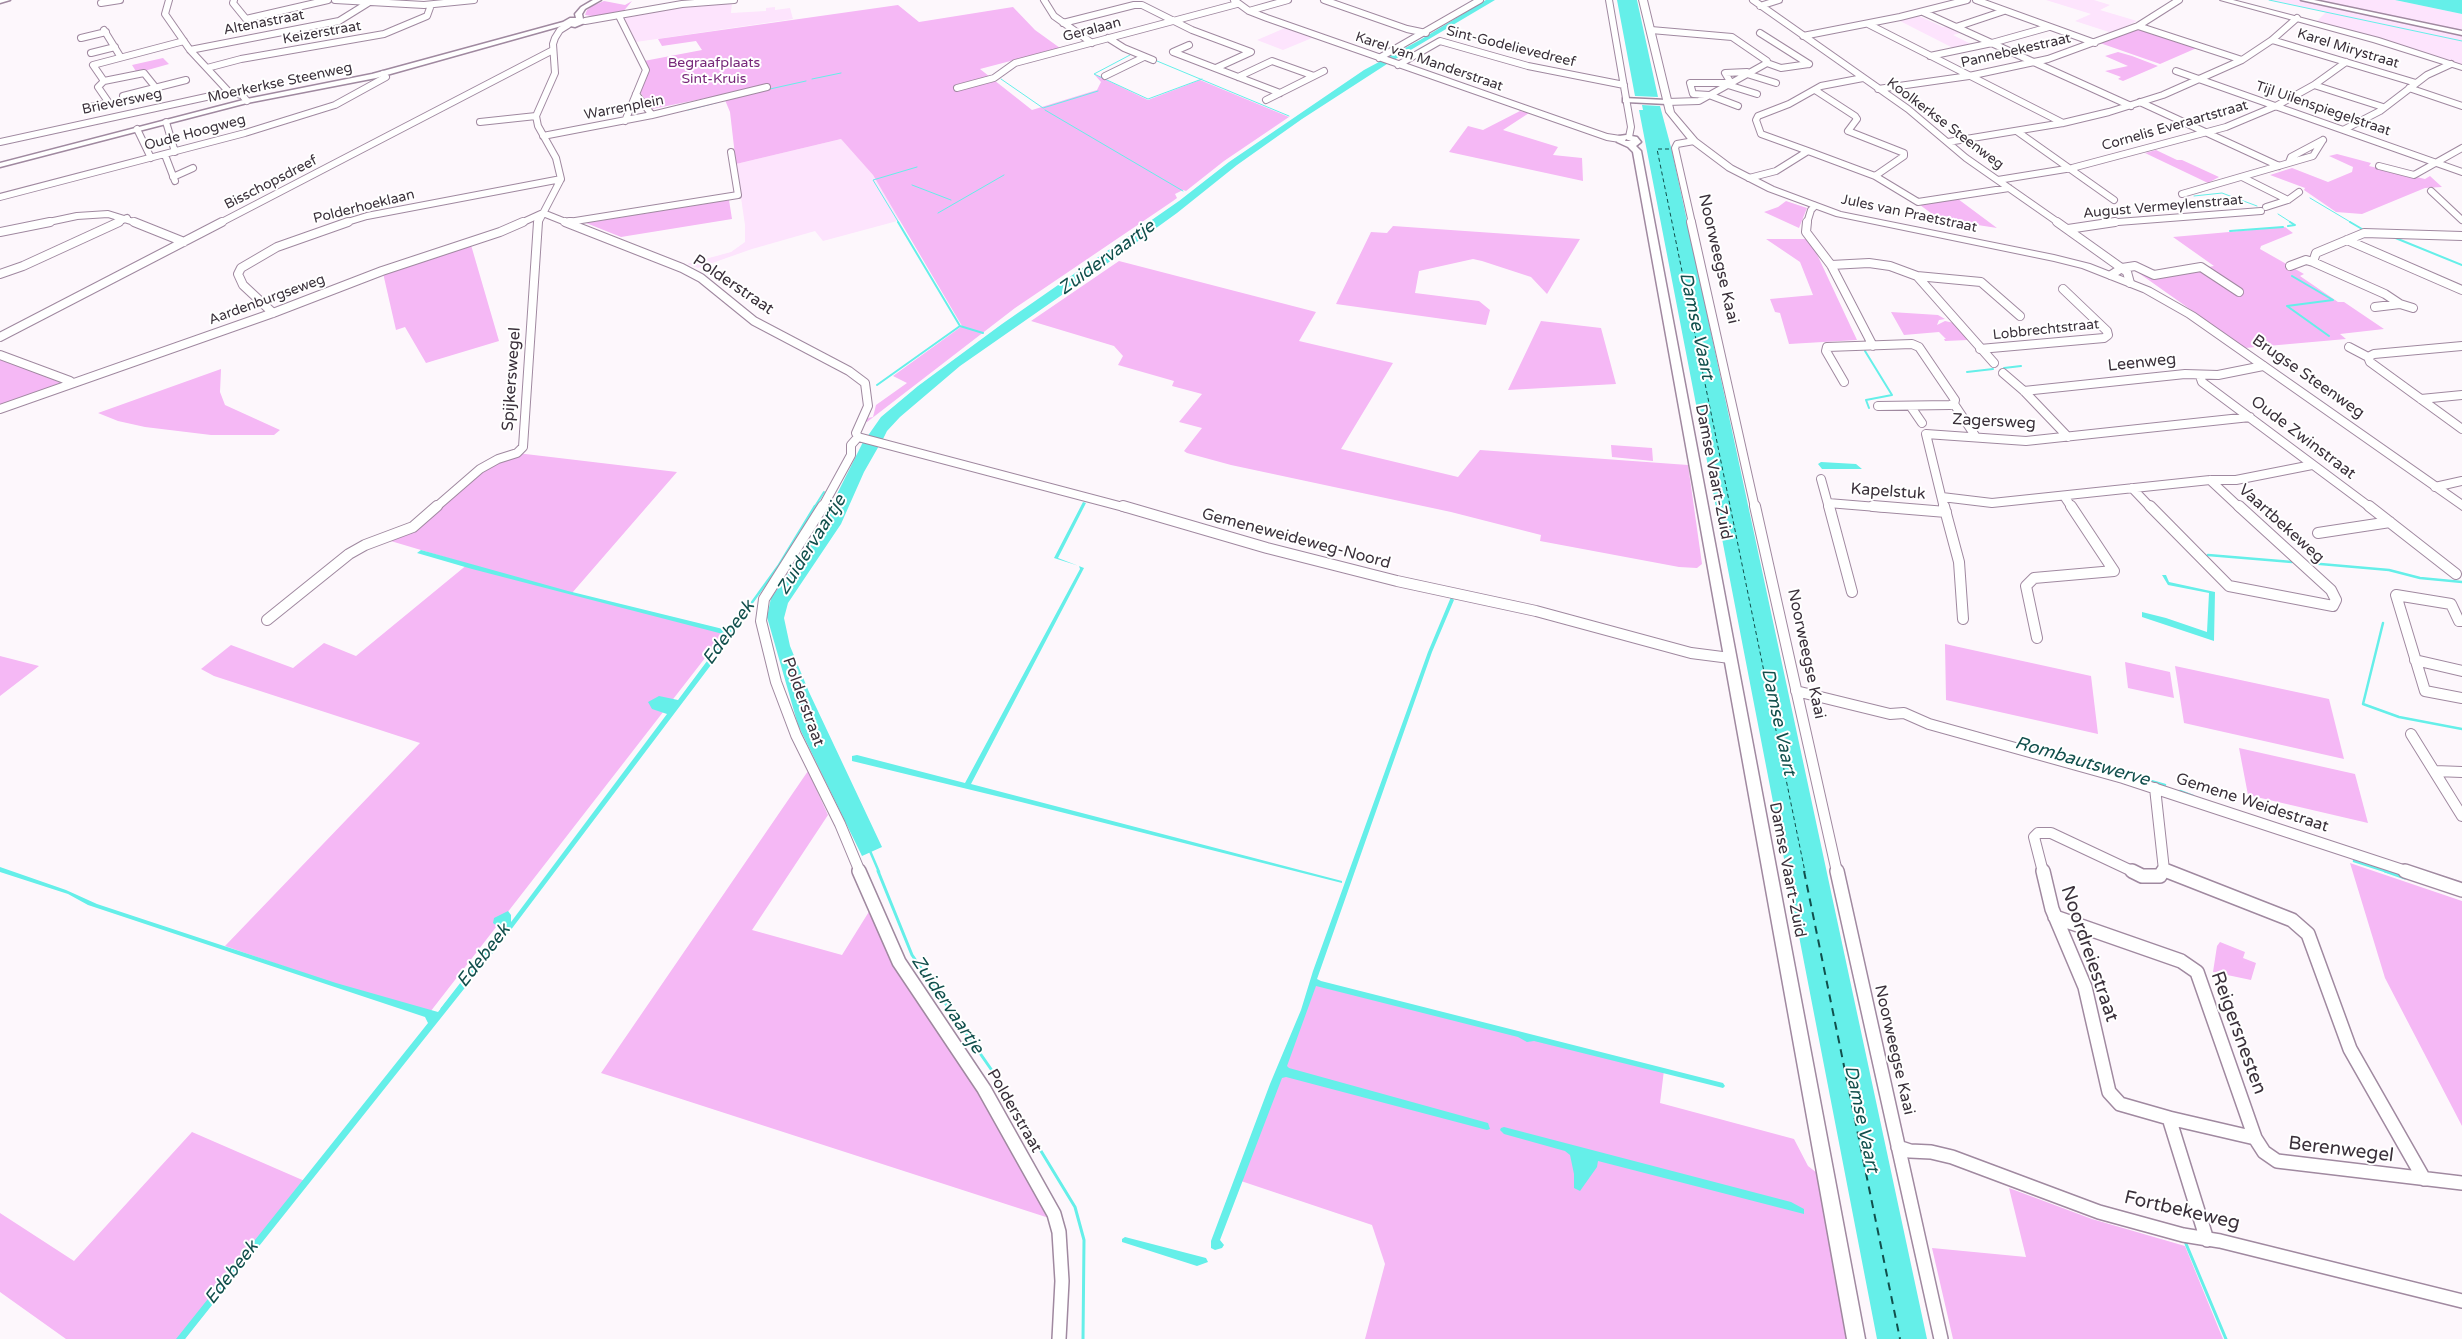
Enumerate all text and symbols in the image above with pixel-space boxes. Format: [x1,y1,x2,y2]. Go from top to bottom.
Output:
street label: Altenastraat [222,7,306,39]
street label: Geralaan [1061,14,1123,46]
street label: Keizerstraat [281,18,363,48]
street label: Sint-Godelievedreef [1445,23,1577,71]
street label: Karel Mirystraat [2295,26,2401,72]
street label: Karel van Manderstraat [1353,29,1505,95]
street label: Pannebekestraat [1959,30,2073,72]
park label: Begraafplaats Sint-Kruis [668,55,760,88]
street label: Moerkerkse Steenweg [206,59,354,107]
street label: Koolkerkse Steenweg [1883,75,2007,173]
street label: Tijl Uilenspiegelstraat [2253,78,2393,140]
street label: Brieversweg [80,85,164,119]
street label: Warrenplein [583,92,665,124]
street label: Cornelis Everaartstraat [2100,97,2250,155]
street label: Oude Hoogweg [143,111,247,155]
street label: Bisschopsdreef [222,152,320,214]
street label: Polderhoeklaan [312,186,416,228]
street label: Jules van Praetstraat [1840,191,1978,237]
street label: Noorweegse Kaai [1694,192,1742,326]
street label: August Vermeylenstraat [2082,192,2244,222]
water label: Zuidervaartje [1055,216,1159,300]
street label: Polderstraat [689,251,777,319]
water label: Damse Vaart [1674,270,1718,382]
street label: Aardenburgseweg [207,271,327,329]
street label: Lobbrechtstraat [1992,316,2100,344]
street label: Spijkerswegel [499,326,525,432]
street label: Brugse Steenweg [2248,331,2368,423]
street label: Leenweg [2107,350,2177,376]
street label: Oude Zwinstraat [2247,392,2359,484]
street label: Damse Vaart-Zuid [1690,403,1736,541]
street label: Zagersweg [1952,410,2036,434]
street label: Kapelstuk [1850,480,1926,504]
street label: Vaartbekeweg [2234,480,2328,568]
water label: Zuidervaartje [773,491,851,599]
street label: Gemeneweideweg-Noord [1200,505,1392,573]
street label: Noorweegse Kaai [1783,587,1829,721]
water label: Edebeek [698,597,760,669]
street label: Polderstraat [778,655,828,749]
water label: Damse Vaart [1756,666,1800,778]
water label: Rombautswerve [2012,732,2152,792]
street label: Gemene Weidestraat [2173,769,2331,837]
street label: Damse Vaart-Zuid [1764,801,1810,939]
street label: Noordreiestraat [2055,883,2123,1025]
water label: Edebeek [453,920,515,992]
water label: Zuidervaartje [906,952,988,1058]
street label: Reigersnesten [2205,969,2271,1097]
street label: Noorweegse Kaai [1870,983,1918,1117]
water label: Damse Vaart [1839,1063,1883,1175]
street label: Polderstraat [982,1066,1046,1156]
street label: Berenwegel [2287,1132,2395,1168]
street label: Fortbekeweg [2122,1187,2242,1235]
water label: Edebeek [201,1237,263,1309]

